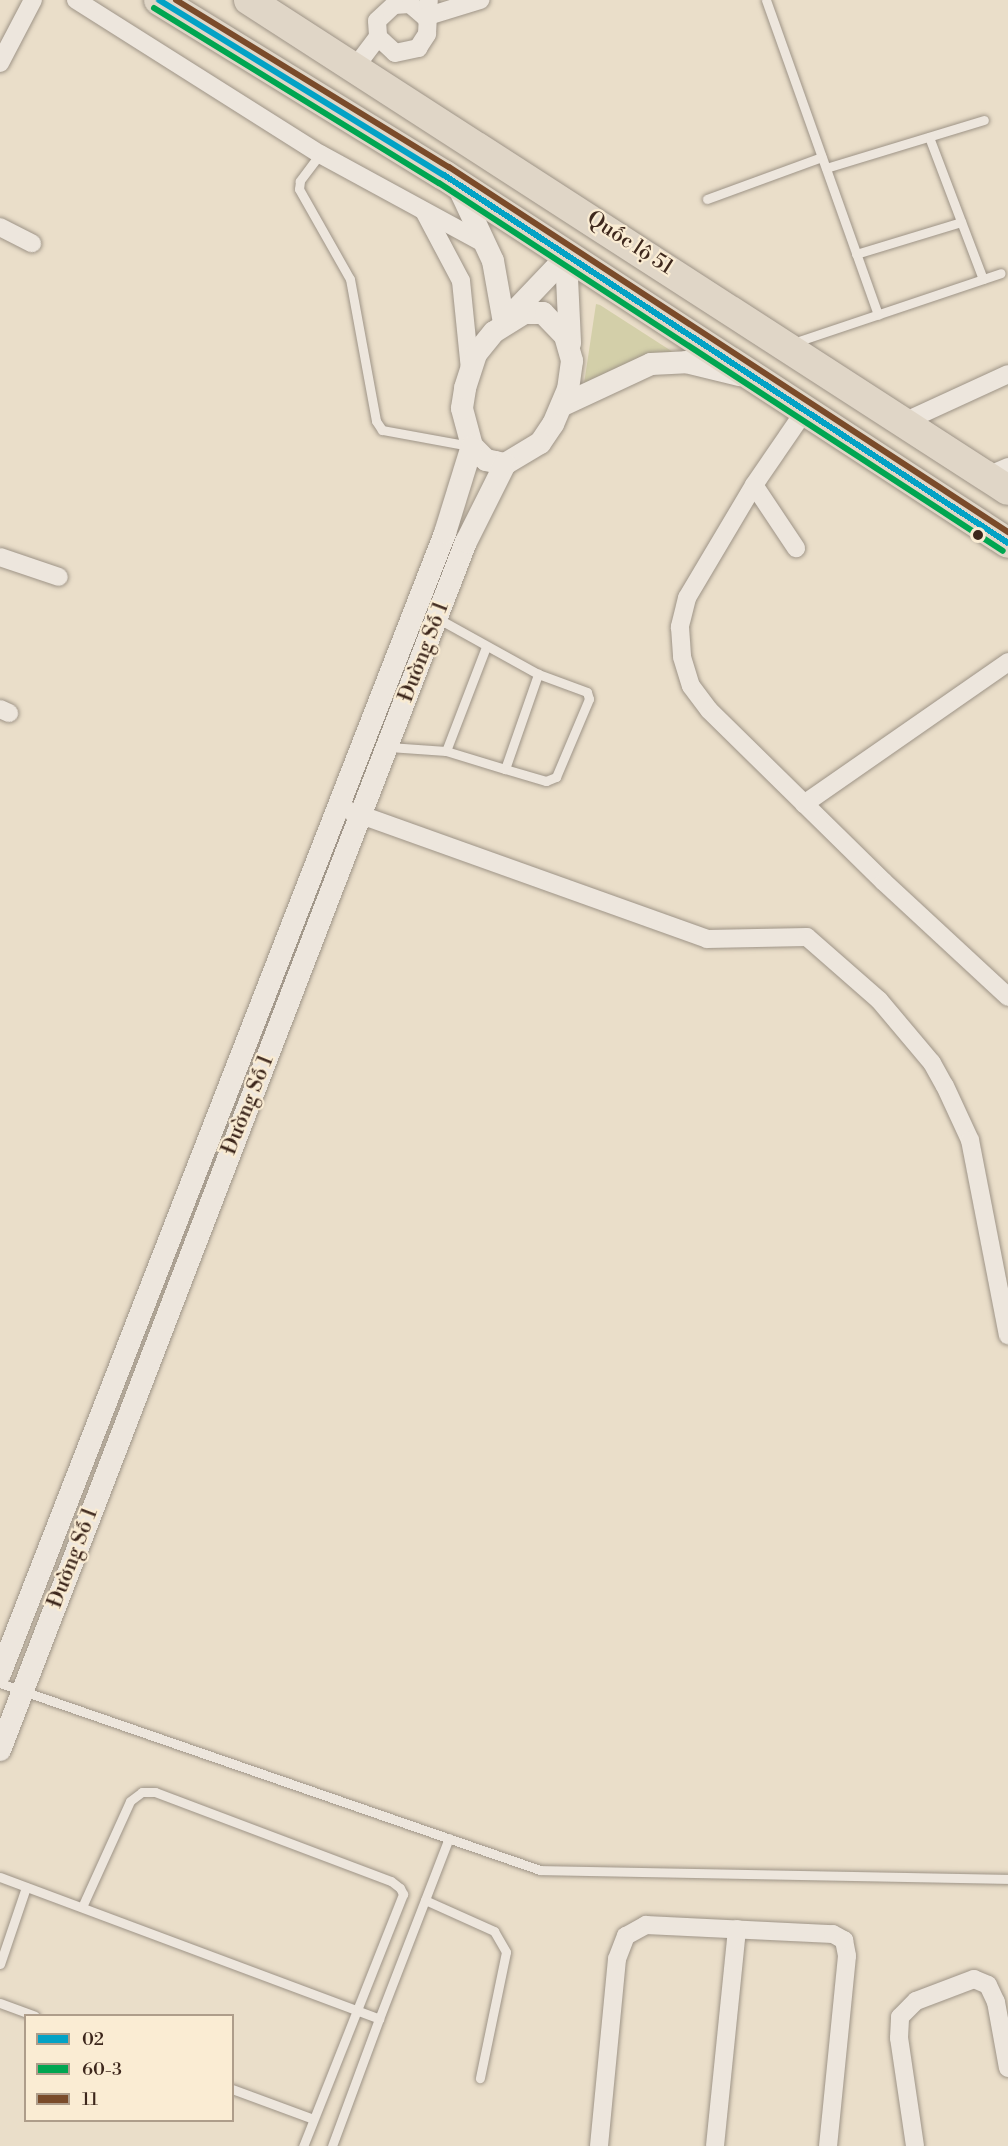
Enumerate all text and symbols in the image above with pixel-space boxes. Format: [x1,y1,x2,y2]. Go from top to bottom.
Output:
street label: Quốc lộ 51 [582,206,678,280]
unlabelled marker [972,529,984,541]
street label: Đường Số 1 [393,598,455,706]
street label: Đường Số 1 [217,1052,279,1158]
street label: Đường Số 1 [42,1504,104,1612]
legend [24,2014,234,2122]
text: 02 [82,2028,104,2051]
text: 60-3 [82,2058,122,2081]
text: 11 [82,2088,98,2111]

